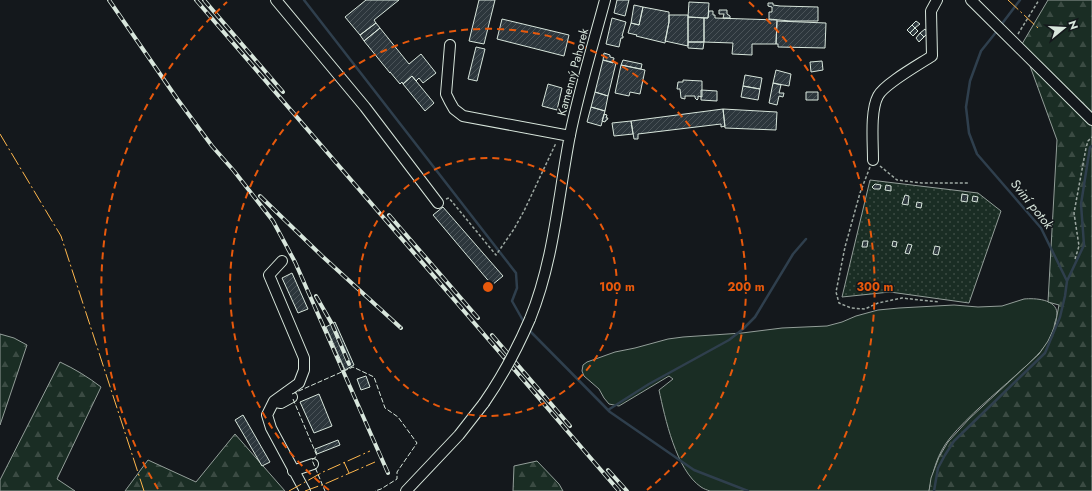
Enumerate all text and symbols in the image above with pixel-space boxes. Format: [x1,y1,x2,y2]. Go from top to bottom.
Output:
north arrow [1044,8,1084,48]
text: N [1065,18,1082,32]
street label: Kamenný Pahorek [553,26,593,118]
water label: Sviní potok [1006,175,1058,233]
text: 100 m [599,278,635,296]
text: 200 m [727,278,765,296]
text: 300 m [857,278,894,296]
centre of rings [481,280,495,294]

